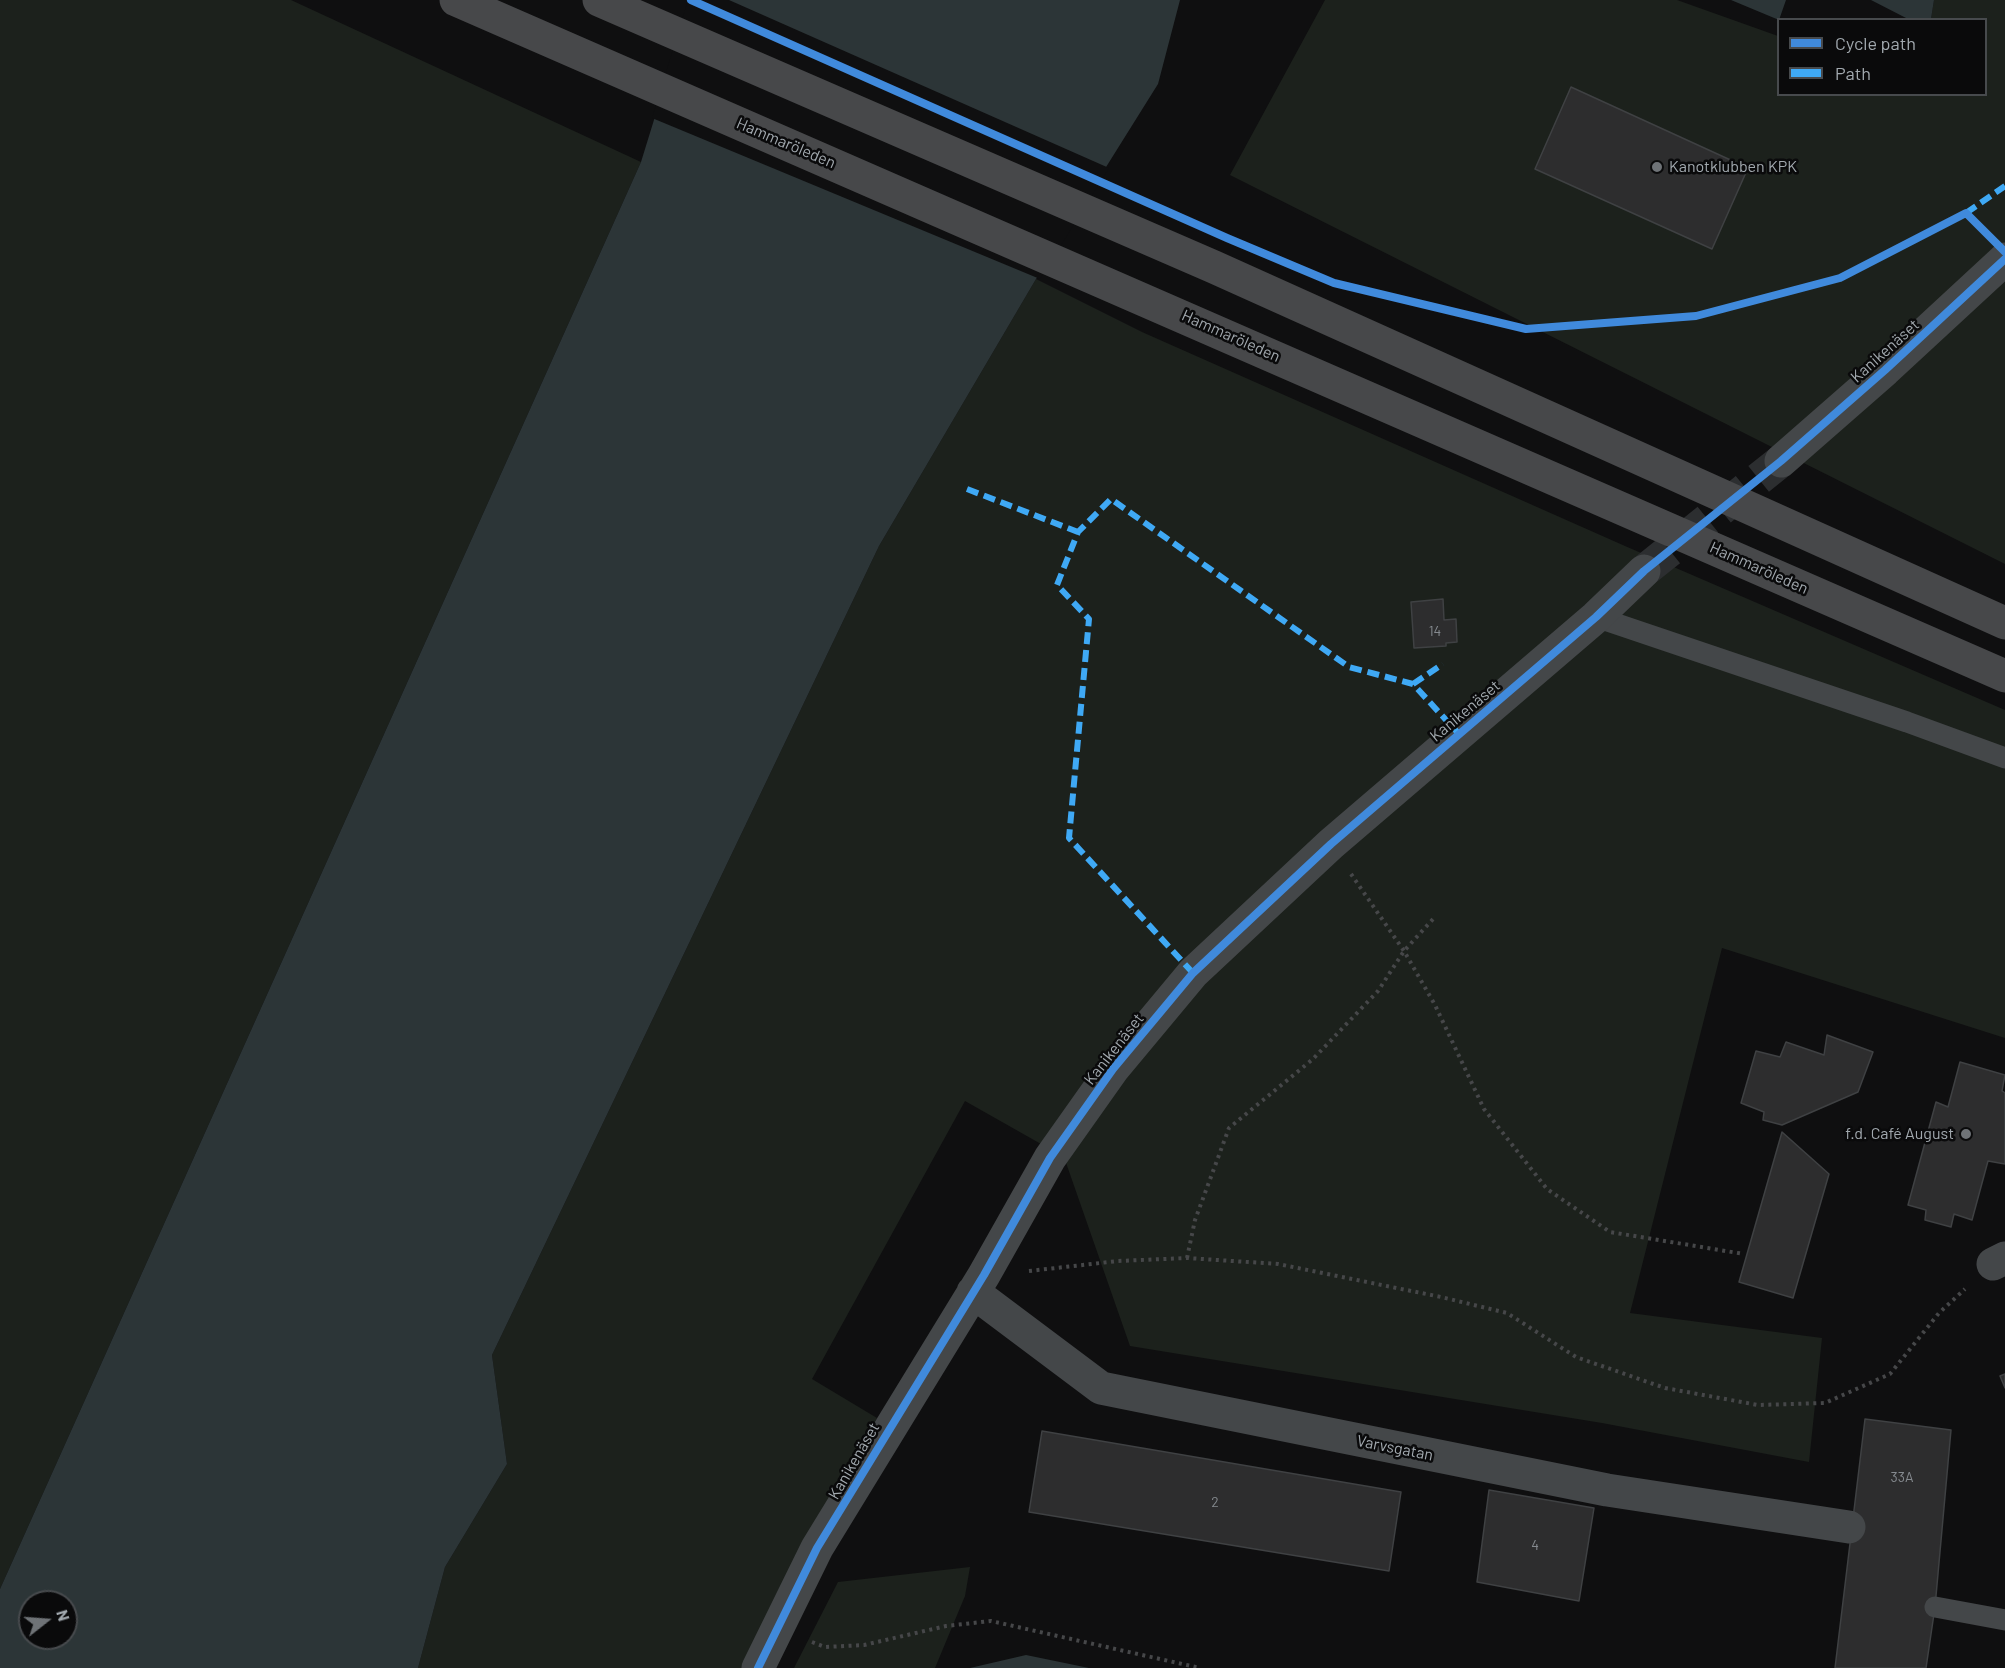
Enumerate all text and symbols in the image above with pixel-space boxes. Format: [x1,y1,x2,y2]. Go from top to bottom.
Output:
legend [1777,18,1987,96]
text: Cycle path [1835,32,1916,54]
text: Path [1835,62,1871,84]
street label: Hammaröleden [734,114,838,172]
place label: Kanotklubben KPK [1669,157,1797,177]
marker: Kanotklubben KPK [1650,160,1664,174]
street label: Hammaröleden [1179,306,1283,366]
street label: Kanikenäset [1847,315,1923,387]
street label: Hammaröleden [1707,538,1811,598]
house number: 14 [1429,623,1441,639]
street label: Kanikenäset [1426,676,1504,746]
street label: Kanikenäset [1080,1009,1148,1089]
place label: f.d. Café August [1845,1124,1954,1144]
marker: f.d. Café August [1959,1127,1973,1141]
street label: Kanikenäset [824,1419,884,1503]
street label: Varvsgatan [1355,1431,1435,1465]
house number: 33A [1891,1469,1913,1485]
house number: 2 [1211,1494,1219,1510]
house number: 4 [1531,1537,1539,1553]
north arrow [18,1590,78,1650]
text: N [53,1607,74,1623]

